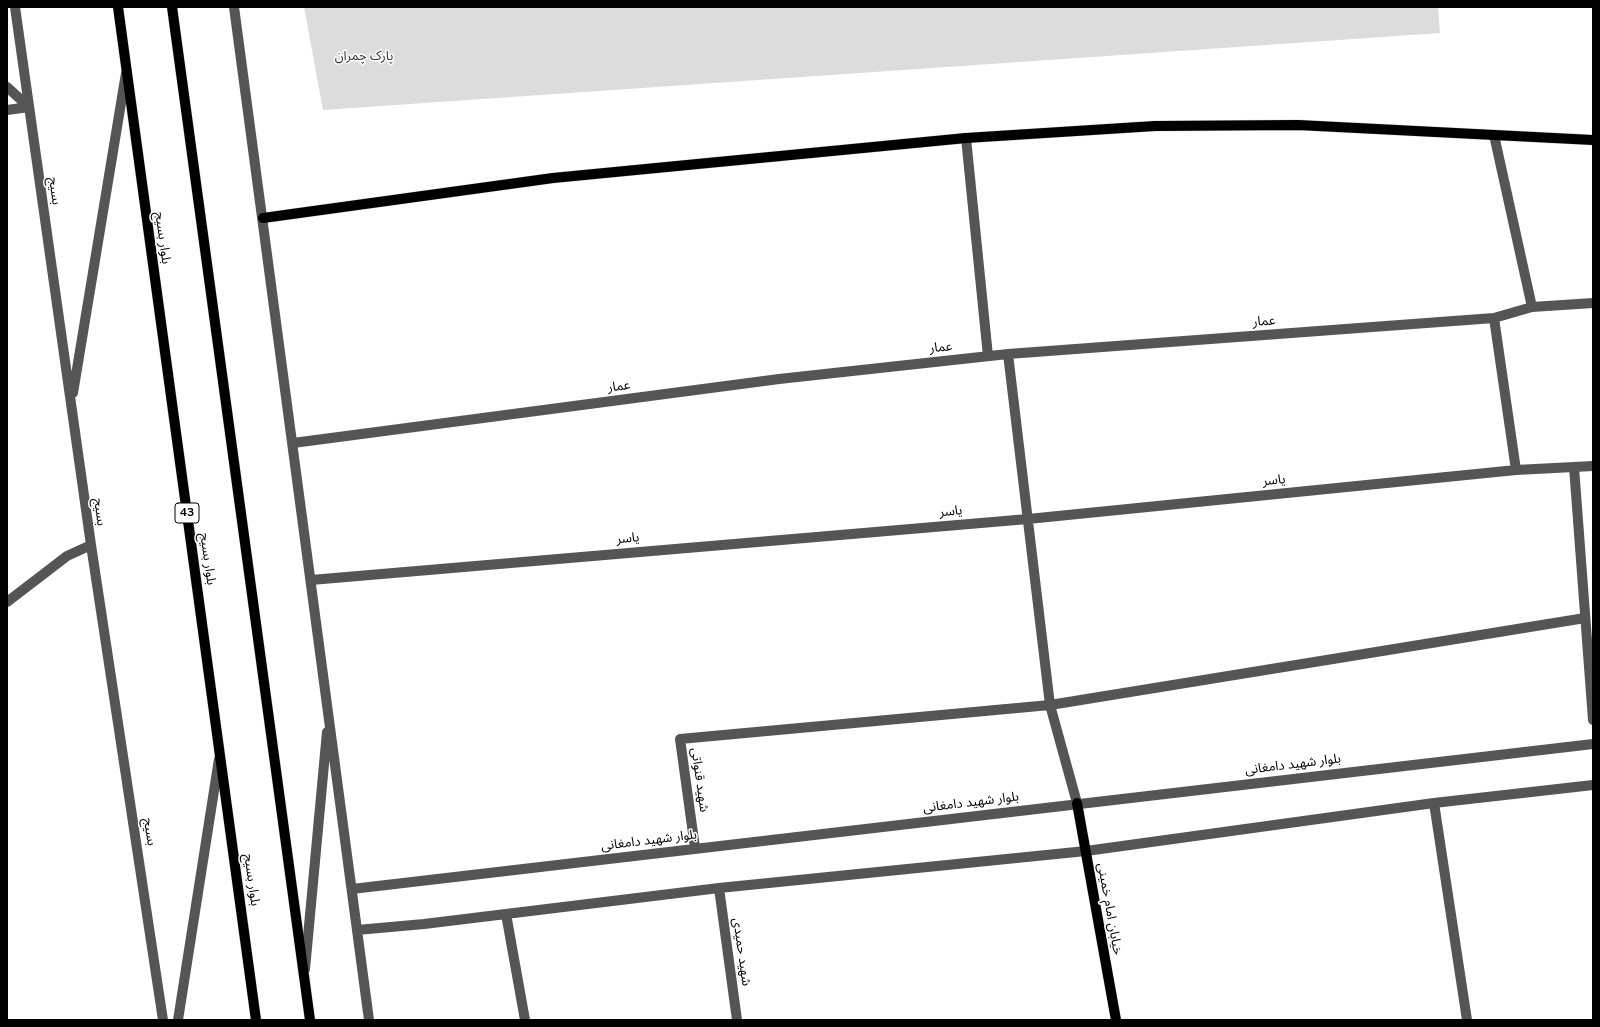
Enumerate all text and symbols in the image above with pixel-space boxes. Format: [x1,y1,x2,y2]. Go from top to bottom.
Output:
park label: پارک چمران [335,49,393,65]
street label: بسیج [44,176,64,206]
street label: بلوار بسیج [151,211,173,265]
street label: عمار [1252,313,1276,331]
street label: عمار [929,339,953,357]
street label: عمار [607,378,631,396]
street label: یاسر [1262,472,1286,490]
street label: بسیج [89,497,109,527]
road number: 43 [175,503,199,523]
street label: یاسر [939,503,963,521]
street label: یاسر [616,530,640,548]
street label: بلوار بسیج [196,532,218,586]
street label: شهید قنواتی [687,747,711,813]
street label: بلوار شهید دامغانی [1244,751,1342,779]
street label: بلوار شهید دامغانی [922,789,1020,817]
street label: بسیج [139,817,159,847]
street label: بلوار شهید دامغانی [600,827,698,855]
street label: بلوار بسیج [240,853,262,907]
street label: خیابان امام خمینی [1093,862,1125,956]
street label: شهید حمیدی [728,917,754,987]

